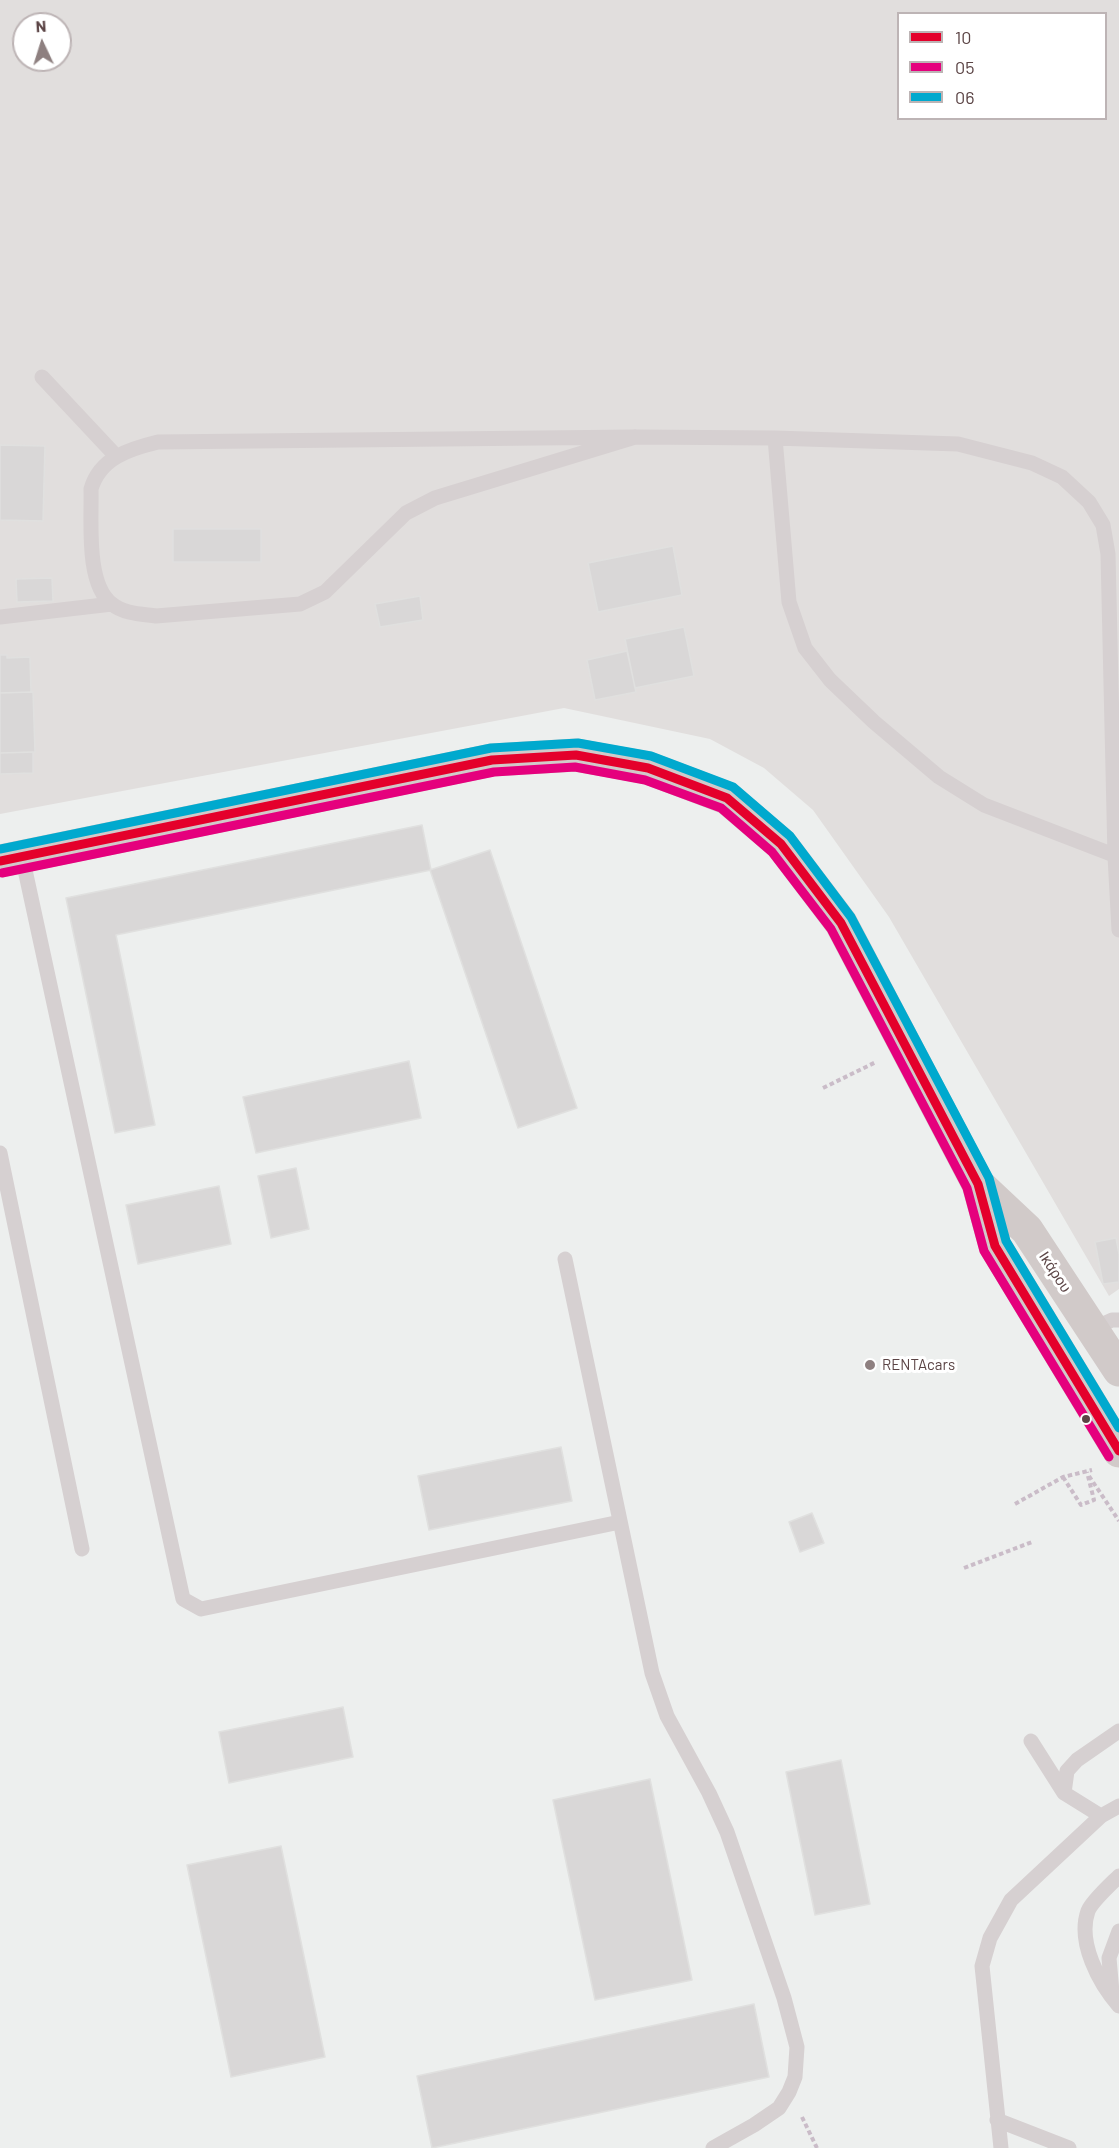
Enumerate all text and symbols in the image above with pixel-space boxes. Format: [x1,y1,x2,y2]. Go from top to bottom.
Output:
north arrow [12,12,72,72]
legend [897,12,1107,120]
text: N [35,16,47,35]
text: 10 [955,26,971,48]
text: 05 [955,56,974,78]
text: 06 [955,86,974,108]
street label: Ικάρου [1035,1248,1075,1296]
place label: RENTAcars [882,1356,955,1374]
marker: RENTAcars [863,1358,877,1372]
unlabelled marker [1080,1413,1092,1425]

